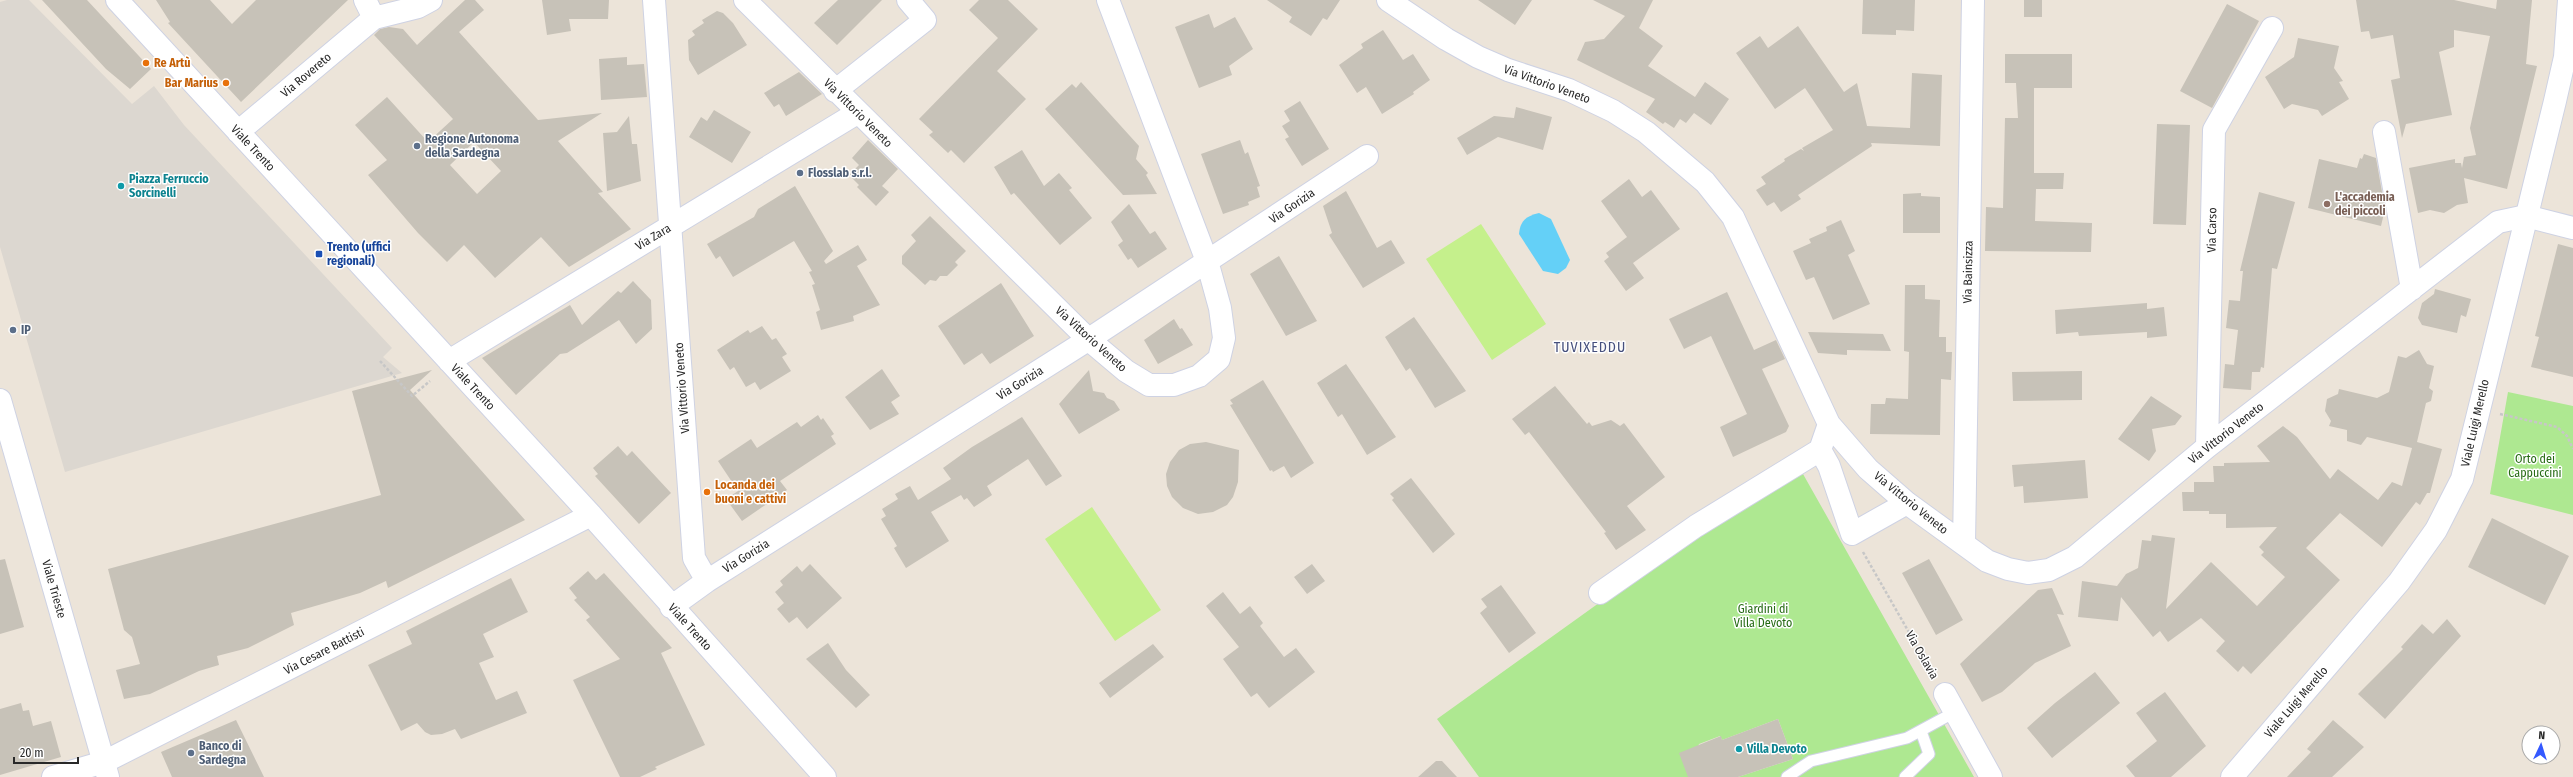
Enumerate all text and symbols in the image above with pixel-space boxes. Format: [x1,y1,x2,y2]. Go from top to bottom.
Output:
street label: Via Rovereto [278,50,334,100]
place label: Re Artù [154,56,191,70]
marker: Re Artù [141,58,151,68]
street label: Via Vittorio Veneto [1502,62,1592,106]
place label: Bar Marius [165,76,219,90]
street label: Via Vittorio Veneto [821,76,895,150]
marker: Bar Marius [221,78,231,88]
street label: Viale Trento [228,122,278,174]
place label: Regione Autonoma della Sardegna [425,132,519,160]
marker: Regione Autonoma della Sardegna [412,141,422,151]
place label: Flosslab s.r.l. [808,166,872,180]
marker: Flosslab s.r.l. [795,168,805,178]
place label: Piazza Ferruccio Sorcinelli [129,172,209,200]
marker: Piazza Ferruccio Sorcinelli [116,181,126,191]
street label: Via Gorizia [1267,186,1318,226]
place label: L'accademia dei piccoli [2335,190,2395,218]
marker: L'accademia dei piccoli [2322,199,2332,209]
street label: Via Carso [2205,207,2219,253]
street label: Via Zara [633,221,673,253]
place label: Trento (uffici regionali) [327,240,391,268]
street label: Via Bainsizza [1960,240,1976,304]
marker: Trento (uffici regionali) [314,249,324,259]
street label: Via Vittorio Veneto [1052,303,1130,375]
place label: IP [21,323,31,337]
marker: IP [8,325,18,335]
district label: TUVIXEDDU [1554,339,1626,356]
street label: Via Vittorio Veneto [672,342,692,434]
street label: Viale Trento [448,361,498,413]
street label: Via Gorizia [994,363,1046,403]
street label: Viale Luigi Merello [2458,378,2492,468]
street label: Via Vittorio Veneto [2186,399,2266,467]
park label: Orto dei Cappuccini [2508,452,2562,480]
street label: Via Vittorio Veneto [1871,469,1951,537]
place label: Locanda dei buoni e cattivi [715,478,786,506]
marker: Locanda dei buoni e cattivi [702,487,712,497]
street label: Via Gorizia [720,536,772,576]
street label: Viale Trieste [39,558,69,620]
street label: Viale Trento [665,601,715,653]
park label: Giardini di Villa Devoto [1734,602,1792,630]
street label: Via Cesare Battisti [281,625,367,677]
street label: Via Oslavia [1903,628,1942,682]
street label: Viale Luigi Merello [2261,664,2331,740]
north arrow [2521,725,2561,765]
text: N [2538,729,2545,742]
scale bar [14,739,78,765]
place label: Banco di Sardegna [199,739,246,767]
place label: Villa Devoto [1746,742,1807,756]
marker: Villa Devoto [1734,744,1744,754]
text: 20 m [20,746,44,760]
marker: Banco di Sardegna [186,748,196,758]

